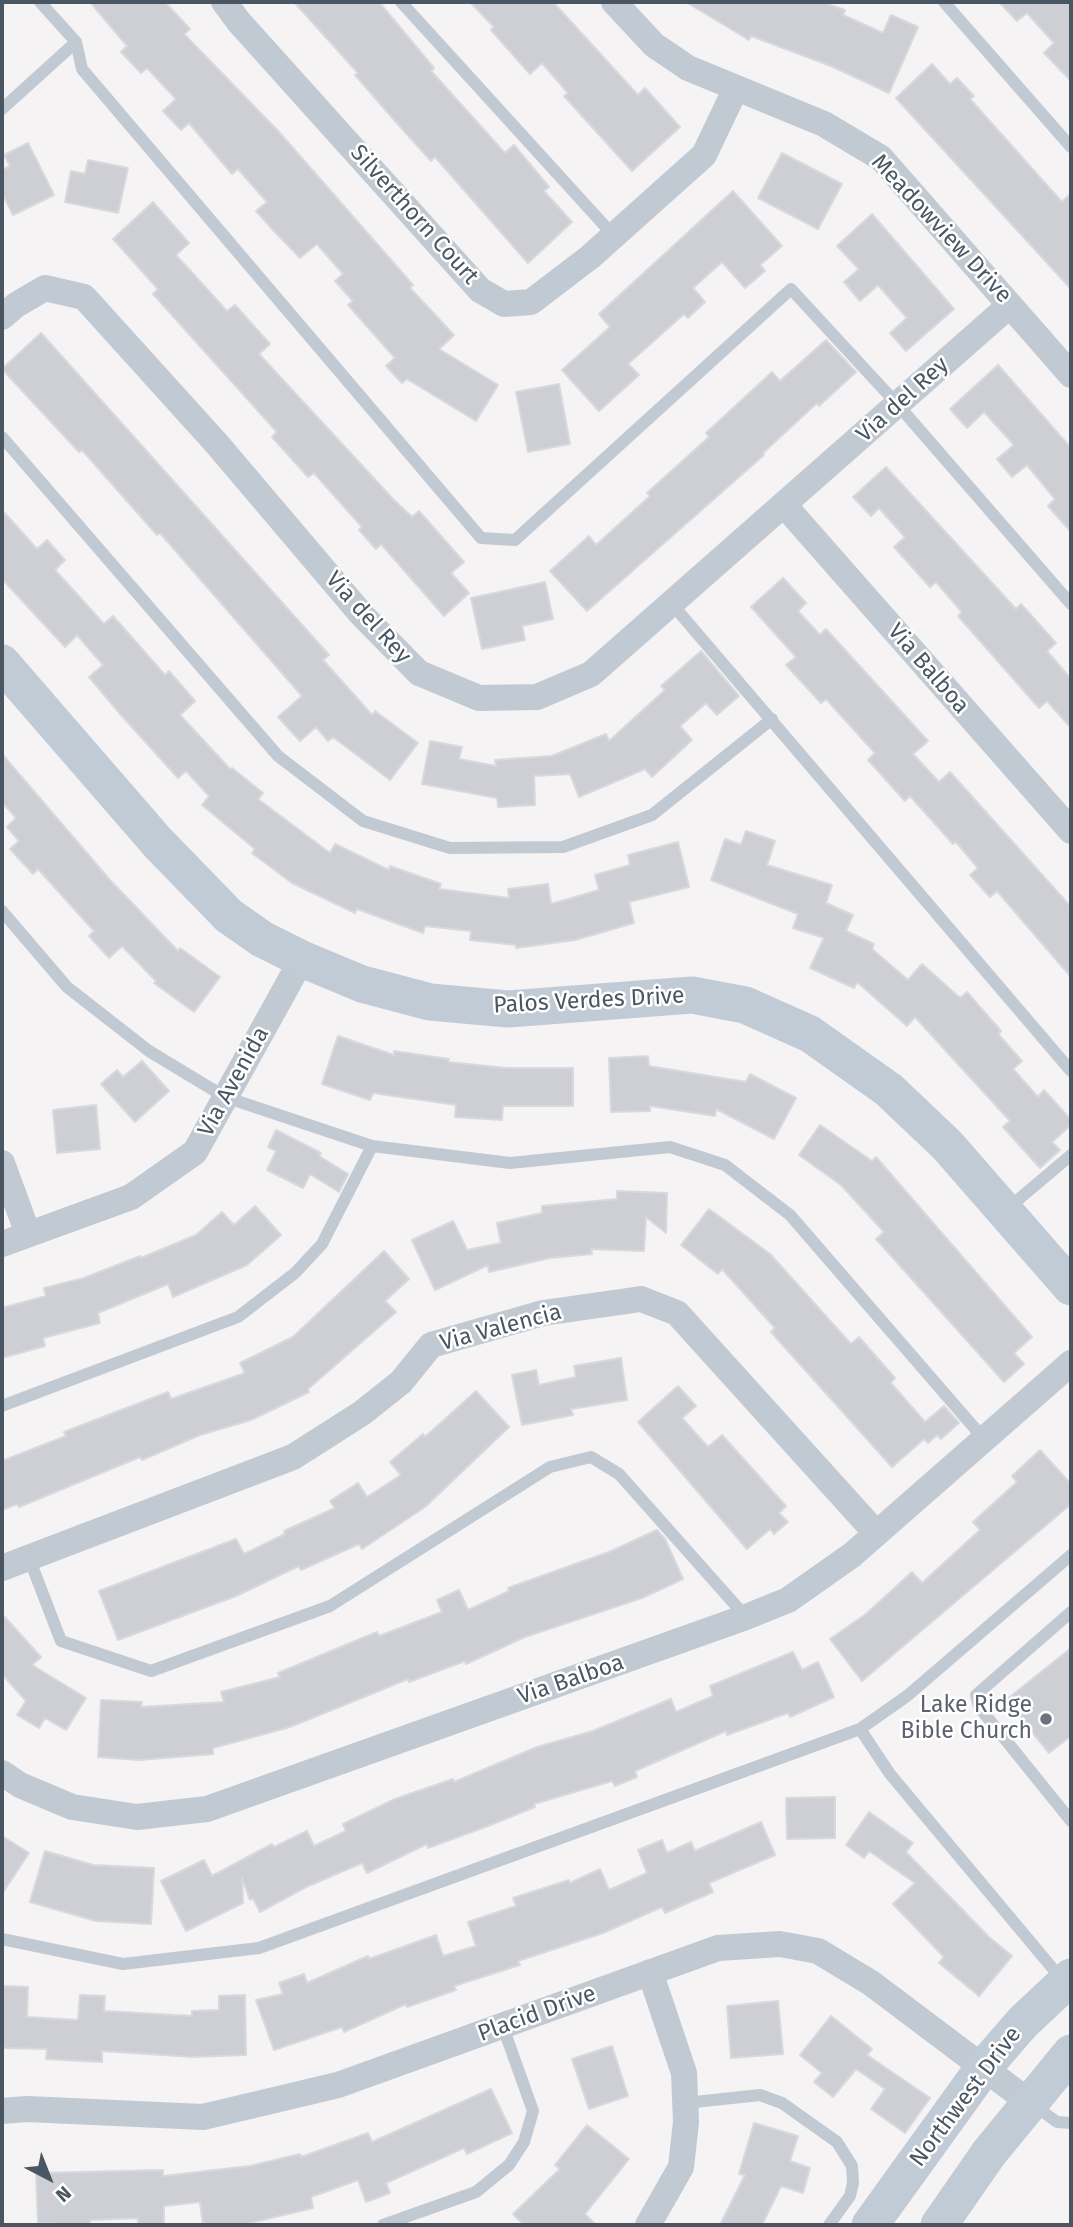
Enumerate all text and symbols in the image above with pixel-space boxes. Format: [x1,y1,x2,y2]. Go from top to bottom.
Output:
street label: Silverthorn Court [344,140,484,290]
street label: Meadowview Drive [865,149,1017,309]
street label: Via del Rey [851,351,955,449]
street label: Via del Rey [319,566,417,670]
street label: Via Balboa [881,618,975,720]
street label: Palos Verdes Drive [493,982,685,1020]
street label: Via Avenida [193,1022,275,1142]
street label: Via Valencia [437,1299,565,1357]
street label: Via Balboa [514,1649,628,1711]
place label: Lake Ridge Bible Church [900,1692,1032,1746]
marker: Lake Ridge Bible Church [1038,1711,1054,1727]
street label: Placid Drive [474,1980,600,2048]
street label: Northwest Drive [904,2022,1028,2172]
north arrow [14,2143,84,2213]
text: N [51,2181,76,2207]

